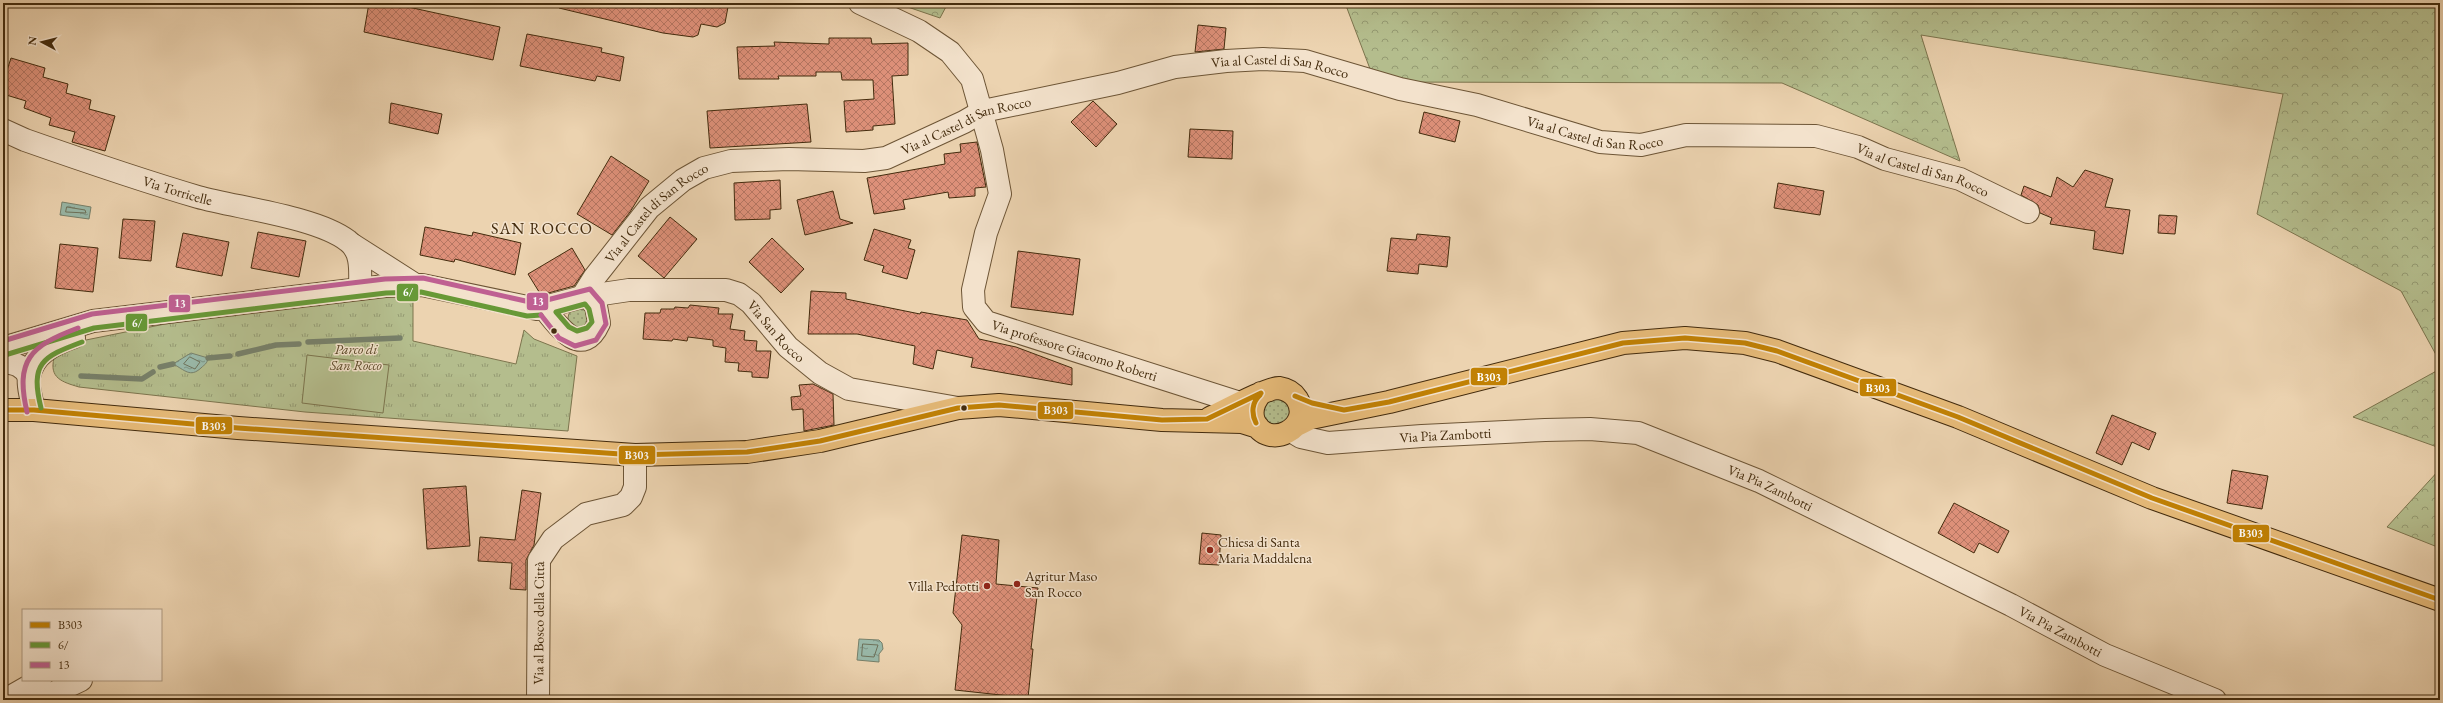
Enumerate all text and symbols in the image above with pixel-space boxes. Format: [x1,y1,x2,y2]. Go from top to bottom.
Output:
north arrow [22,22,62,62]
text: N [25,35,40,46]
street label: Via al Castel di San Rocco [1210,50,1351,82]
street label: Via al Castel di San Rocco [898,92,1033,159]
street label: Via al Castel di San Rocco [1525,111,1665,154]
street label: Via al Castel di San Rocco [1854,139,1992,201]
street label: Via al Castel di San Rocco [600,158,710,266]
street label: Via Torricelle [141,172,215,209]
district label: SAN ROCCO [491,218,593,239]
line badge: 6/ [396,283,419,302]
text: 6/ [403,285,414,299]
line badge: 13 [526,292,549,311]
line badge: 13 [168,294,191,313]
text: 13 [532,294,544,308]
text: 13 [174,296,186,310]
street label: Via San Rocco [743,296,809,366]
line badge: 6/ [125,313,148,332]
street label: Via professore Giacomo Roberti [989,315,1160,385]
text: 6/ [132,316,143,330]
unlabelled marker [549,326,559,336]
park label: Parco di San Rocco [329,340,383,374]
line badge: B303 [1470,367,1508,386]
text: B303 [1477,370,1501,384]
line badge: B303 [1859,378,1897,397]
text: B303 [1866,381,1890,395]
line badge: B303 [1037,401,1074,420]
unlabelled marker [959,403,969,413]
text: B303 [1044,403,1068,417]
line badge: B303 [195,416,233,435]
text: B303 [202,419,226,433]
street label: Via Pia Zambotti [1399,424,1492,447]
line badge: B303 [618,445,656,465]
text: B303 [625,448,649,462]
street label: Via Pia Zambotti [1725,460,1816,515]
line badge: B303 [2232,524,2270,543]
text: B303 [2239,526,2263,540]
place label: Chiesa di Santa Maria Maddalena [1218,533,1312,567]
marker: Chiesa di Santa Maria Maddalena [1205,545,1215,555]
street label: Via al Bosco della Città [529,561,548,685]
place label: Agritur Maso San Rocco [1024,567,1098,601]
place label: Villa Pedrotti [908,577,980,595]
marker: Agritur Maso San Rocco [1012,579,1022,589]
marker: Villa Pedrotti [982,581,992,591]
street label: Via Pia Zambotti [2016,602,2106,661]
legend [22,609,162,681]
text: B303 [58,617,83,633]
text: 6/ [58,637,69,653]
text: 13 [58,657,70,673]

